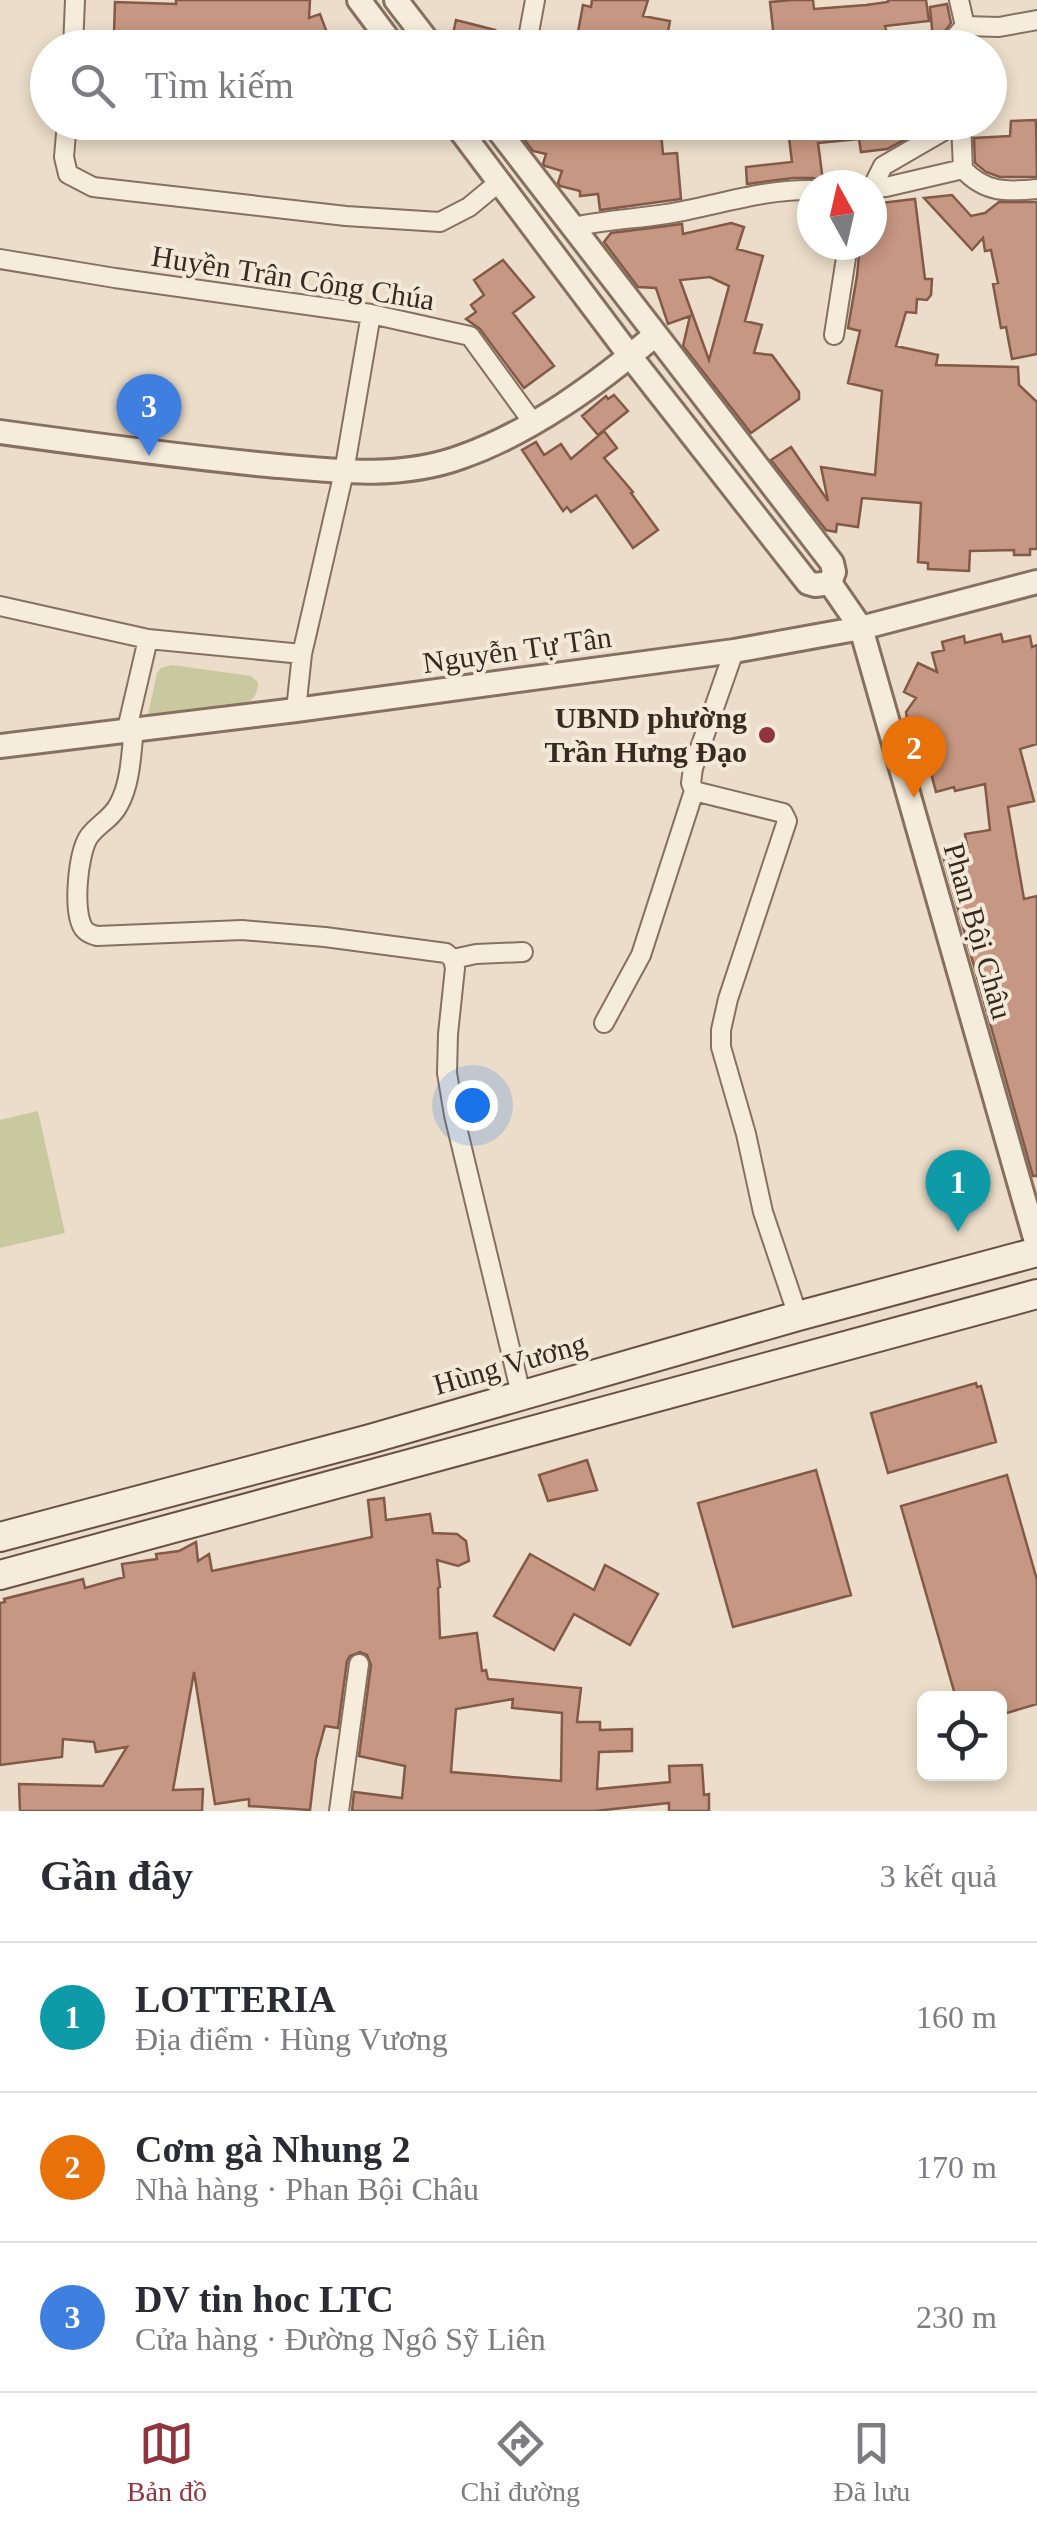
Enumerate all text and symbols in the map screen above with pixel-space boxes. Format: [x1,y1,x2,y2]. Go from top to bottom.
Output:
search box [30,30,1007,140]
icon: search [65,58,120,113]
text: Tìm kiếm [145,64,294,106]
north arrow [797,170,887,260]
street label: Huyền Trân Công Chúa [149,239,437,316]
pin: 3 [116,374,182,456]
street label: Nguyễn Tự Tân [420,620,613,679]
place label: UBND phường Trần Hưng Đạo [545,701,747,768]
pin: 2 [882,716,946,798]
marker: UBND phường Trần Hưng Đạo [756,724,778,746]
street label: Phan Bội Châu [938,839,1019,1023]
your location [447,1080,498,1131]
pin: 1 [926,1150,990,1232]
street label: Hùng Vương [430,1326,590,1401]
map controls [917,1691,1007,1781]
button: locate [917,1691,1007,1781]
text: Gần đây [40,1853,193,1899]
text: 3 kết quả [880,1858,997,1894]
text: LOTTERIA [135,1978,336,2020]
text: 1 [65,1999,81,2035]
text: 160 m [916,1999,997,2035]
text: Địa điểm · Hùng Vương [135,2021,448,2057]
text: Cơm gà Nhung 2 [135,2128,410,2170]
text: 2 [65,2149,81,2185]
text: 170 m [916,2149,997,2185]
text: Nhà hàng · Phan Bội Châu [135,2171,479,2207]
text: DV tin hoc LTC [135,2278,394,2320]
text: 3 [65,2299,81,2335]
text: 230 m [916,2299,997,2335]
text: Cửa hàng · Đường Ngô Sỹ Liên [135,2321,546,2357]
tab: Bản đồ [127,2416,207,2508]
tab: Chỉ đường [461,2416,580,2508]
tab: Đã lưu [834,2416,910,2508]

